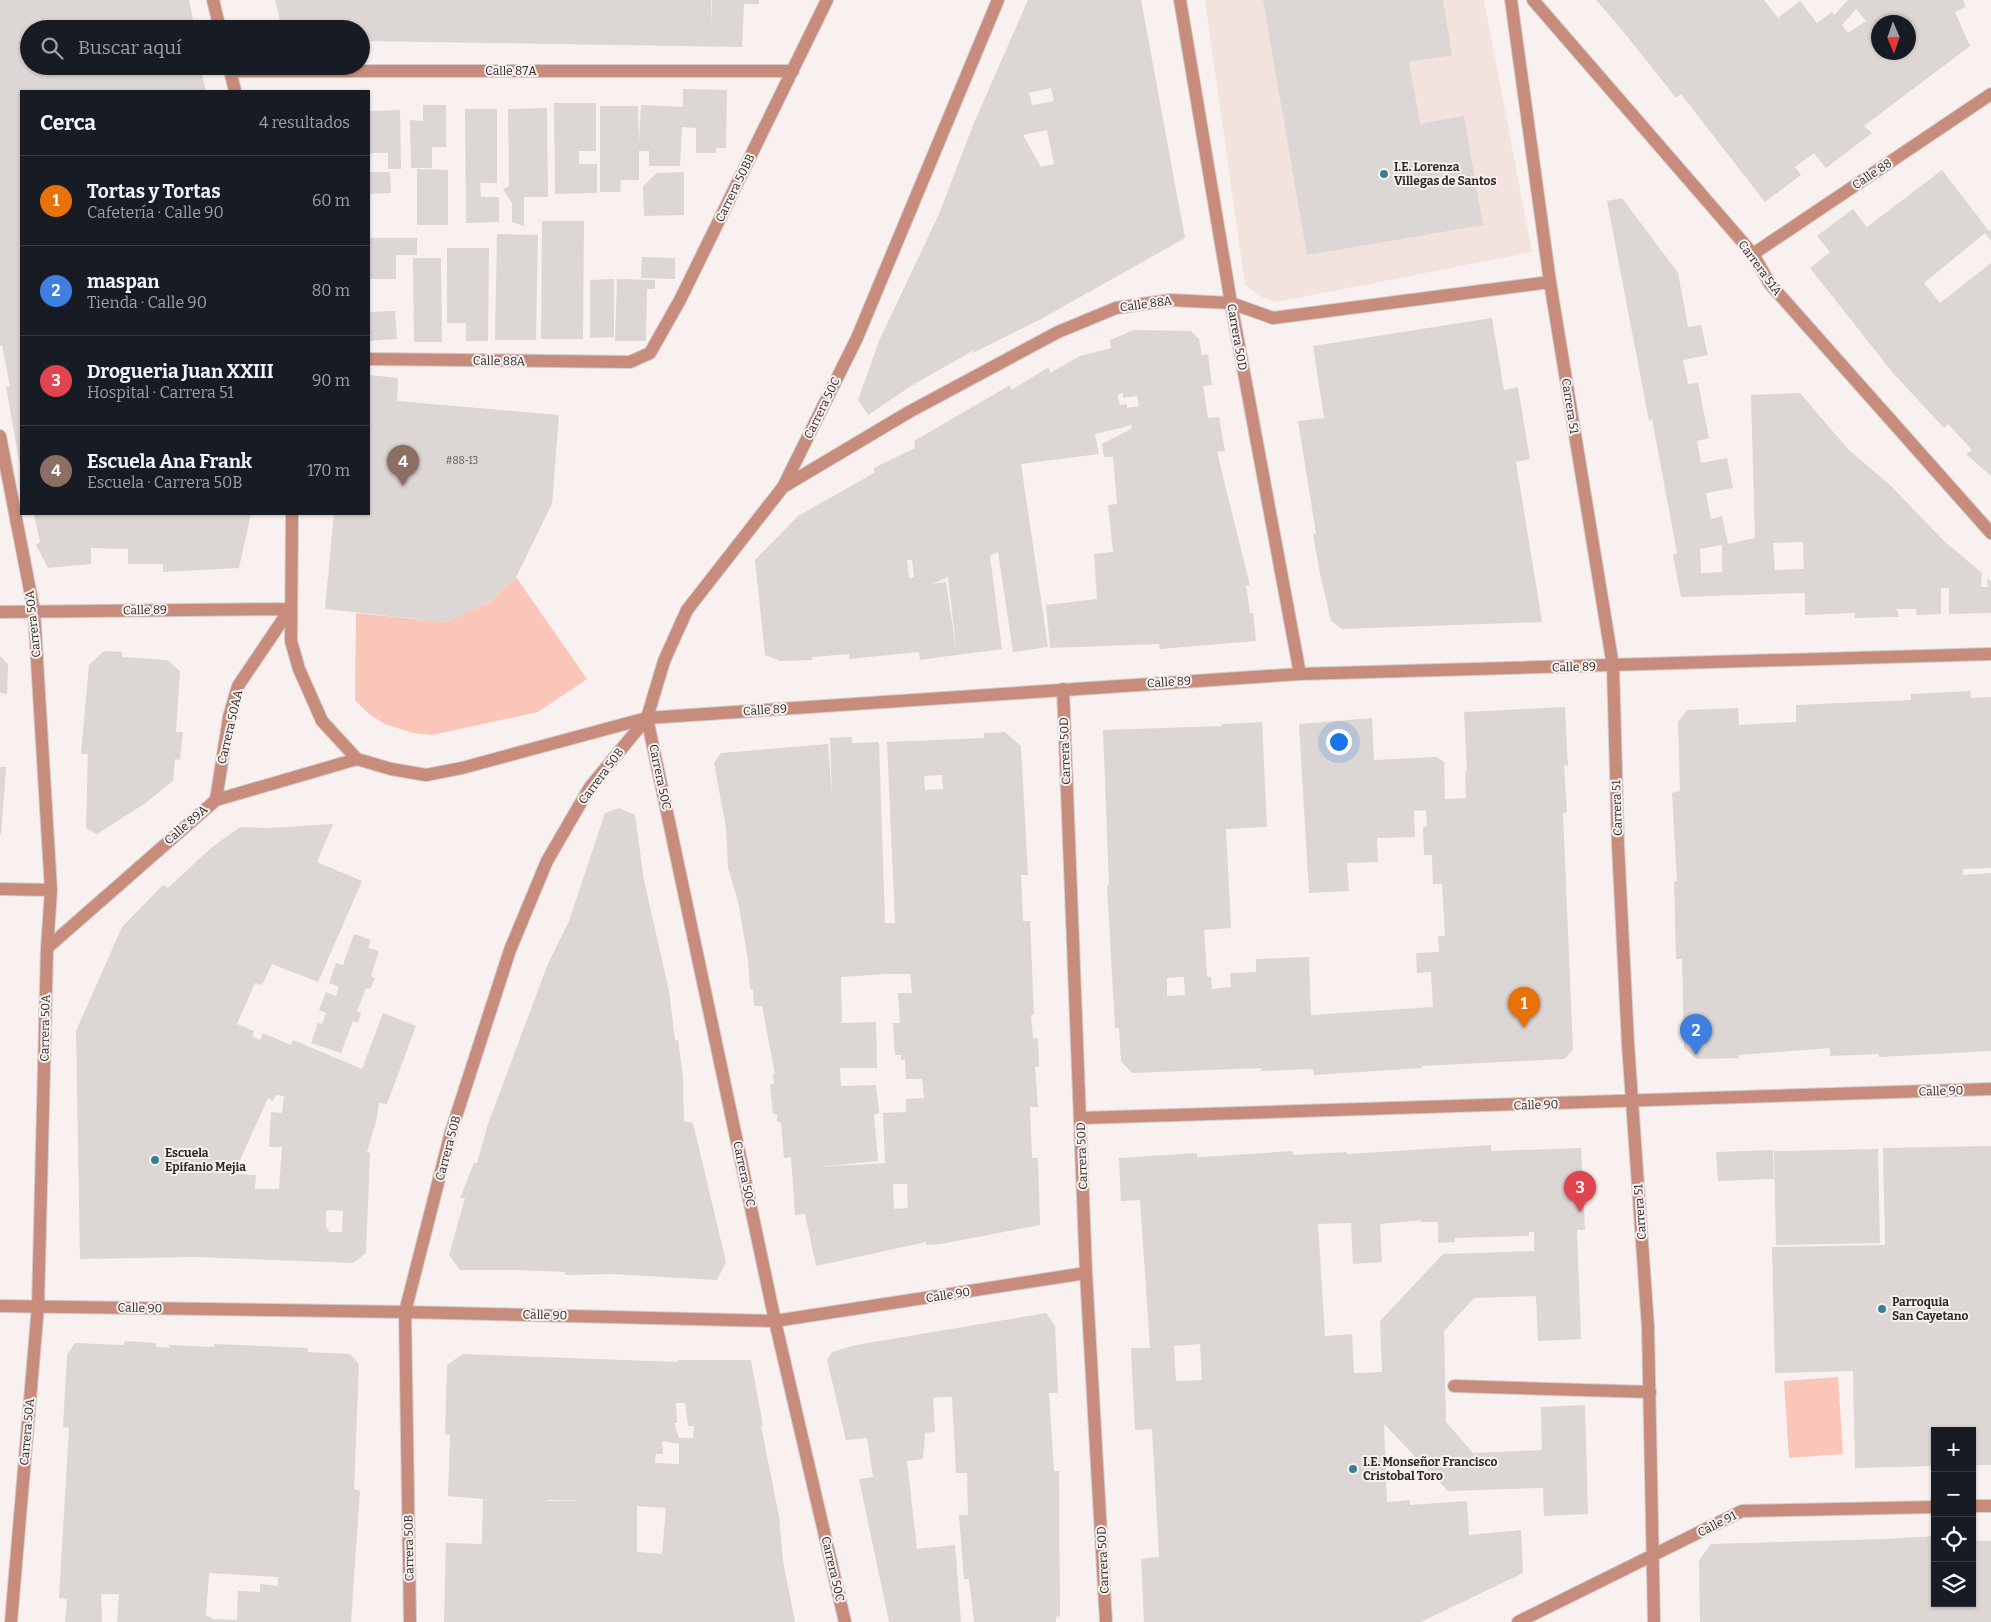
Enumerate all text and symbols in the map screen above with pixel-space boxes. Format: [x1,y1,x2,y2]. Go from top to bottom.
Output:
north arrow [1871,15,1916,60]
search box [20,20,370,75]
icon: search [38,34,66,62]
text: Buscar aquí [78,36,182,59]
street label: Calle 87A [485,64,537,78]
text: Cerca [40,110,96,136]
text: 4 resultados [259,113,350,132]
street label: Carrera 50BB [713,152,757,224]
street label: Calle 88 [1850,156,1894,192]
place label: I.E. Lorenza Villegas de Santos [1394,160,1496,188]
marker: I.E. Lorenza Villegas de Santos [1378,168,1390,180]
text: Tortas y Tortas [87,180,221,203]
text: 1 [53,191,59,210]
text: 60 m [312,191,350,210]
text: Cafetería · Calle 90 [87,203,224,222]
street label: Carrera 51A [1735,238,1785,299]
text: maspan [87,270,160,293]
text: 2 [51,281,61,300]
text: 80 m [312,281,350,300]
text: Tienda · Calle 90 [87,293,207,312]
street label: Calle 88A [1119,293,1173,315]
street label: Carrera 50D [1224,303,1250,371]
street label: Calle 88A [473,354,526,368]
text: Drogueria Juan XXIII [87,360,274,383]
text: 3 [51,371,61,390]
text: 90 m [312,371,350,390]
street label: Carrera 50C [801,375,843,441]
street label: Carrera 51 [1559,377,1581,435]
text: Hospital · Carrera 51 [87,383,234,402]
pin: 4 [387,445,419,486]
text: Escuela Ana Frank [87,450,252,473]
house number: #88-13 [446,455,479,467]
text: 4 [51,461,61,480]
text: 170 m [307,461,350,480]
text: Escuela · Carrera 50B [87,473,243,492]
street label: Carrera 50A [22,589,43,658]
street label: Calle 89 [123,603,167,617]
street label: Calle 89 [1552,660,1596,674]
street label: Calle 89 [1146,673,1192,691]
street label: Carrera 50AA [215,688,245,766]
street label: Calle 89 [742,701,788,719]
street label: Carrera 50D [1057,717,1073,785]
your location [1326,729,1352,755]
street label: Carrera 50C [646,743,674,811]
street label: Carrera 50B [575,745,627,807]
street label: Carrera 51 [1609,780,1625,836]
street label: Calle 89A [162,802,211,848]
pin: 1 [1508,987,1540,1028]
street label: Carrera 50A [37,994,53,1062]
pin: 2 [1680,1014,1712,1055]
street label: Calle 90 [1918,1083,1964,1099]
street label: Calle 90 [1513,1097,1559,1113]
street label: Carrera 50B [433,1114,463,1182]
street label: Carrera 50D [1074,1122,1090,1190]
street label: Carrera 50C [730,1140,758,1208]
place label: Escuela Epifanio Mejia [165,1146,246,1175]
marker: Escuela Epifanio Mejia [149,1154,161,1166]
pin: 3 [1564,1171,1596,1212]
street label: Carrera 51 [1631,1184,1649,1240]
street label: Calle 90 [925,1285,971,1305]
place label: Parroquia San Cayetano [1892,1295,1968,1323]
street label: Calle 90 [118,1301,162,1315]
marker: Parroquia San Cayetano [1876,1303,1888,1315]
street label: Calle 90 [523,1308,567,1322]
street label: Carrera 50A [17,1397,37,1466]
map controls [1931,1427,1976,1607]
button: + [1931,1427,1976,1472]
place label: I.E. Monseñor Francisco Cristobal Toro [1363,1455,1498,1483]
marker: I.E. Monseñor Francisco Cristobal Toro [1347,1463,1359,1475]
button: − [1931,1472,1976,1517]
street label: Calle 91 [1695,1508,1739,1540]
street label: Carrera 50B [401,1515,417,1581]
button: locate [1931,1517,1976,1562]
street label: Carrera 50D [1094,1526,1112,1594]
street label: Carrera 50C [819,1535,847,1603]
button: layers [1931,1562,1976,1607]

